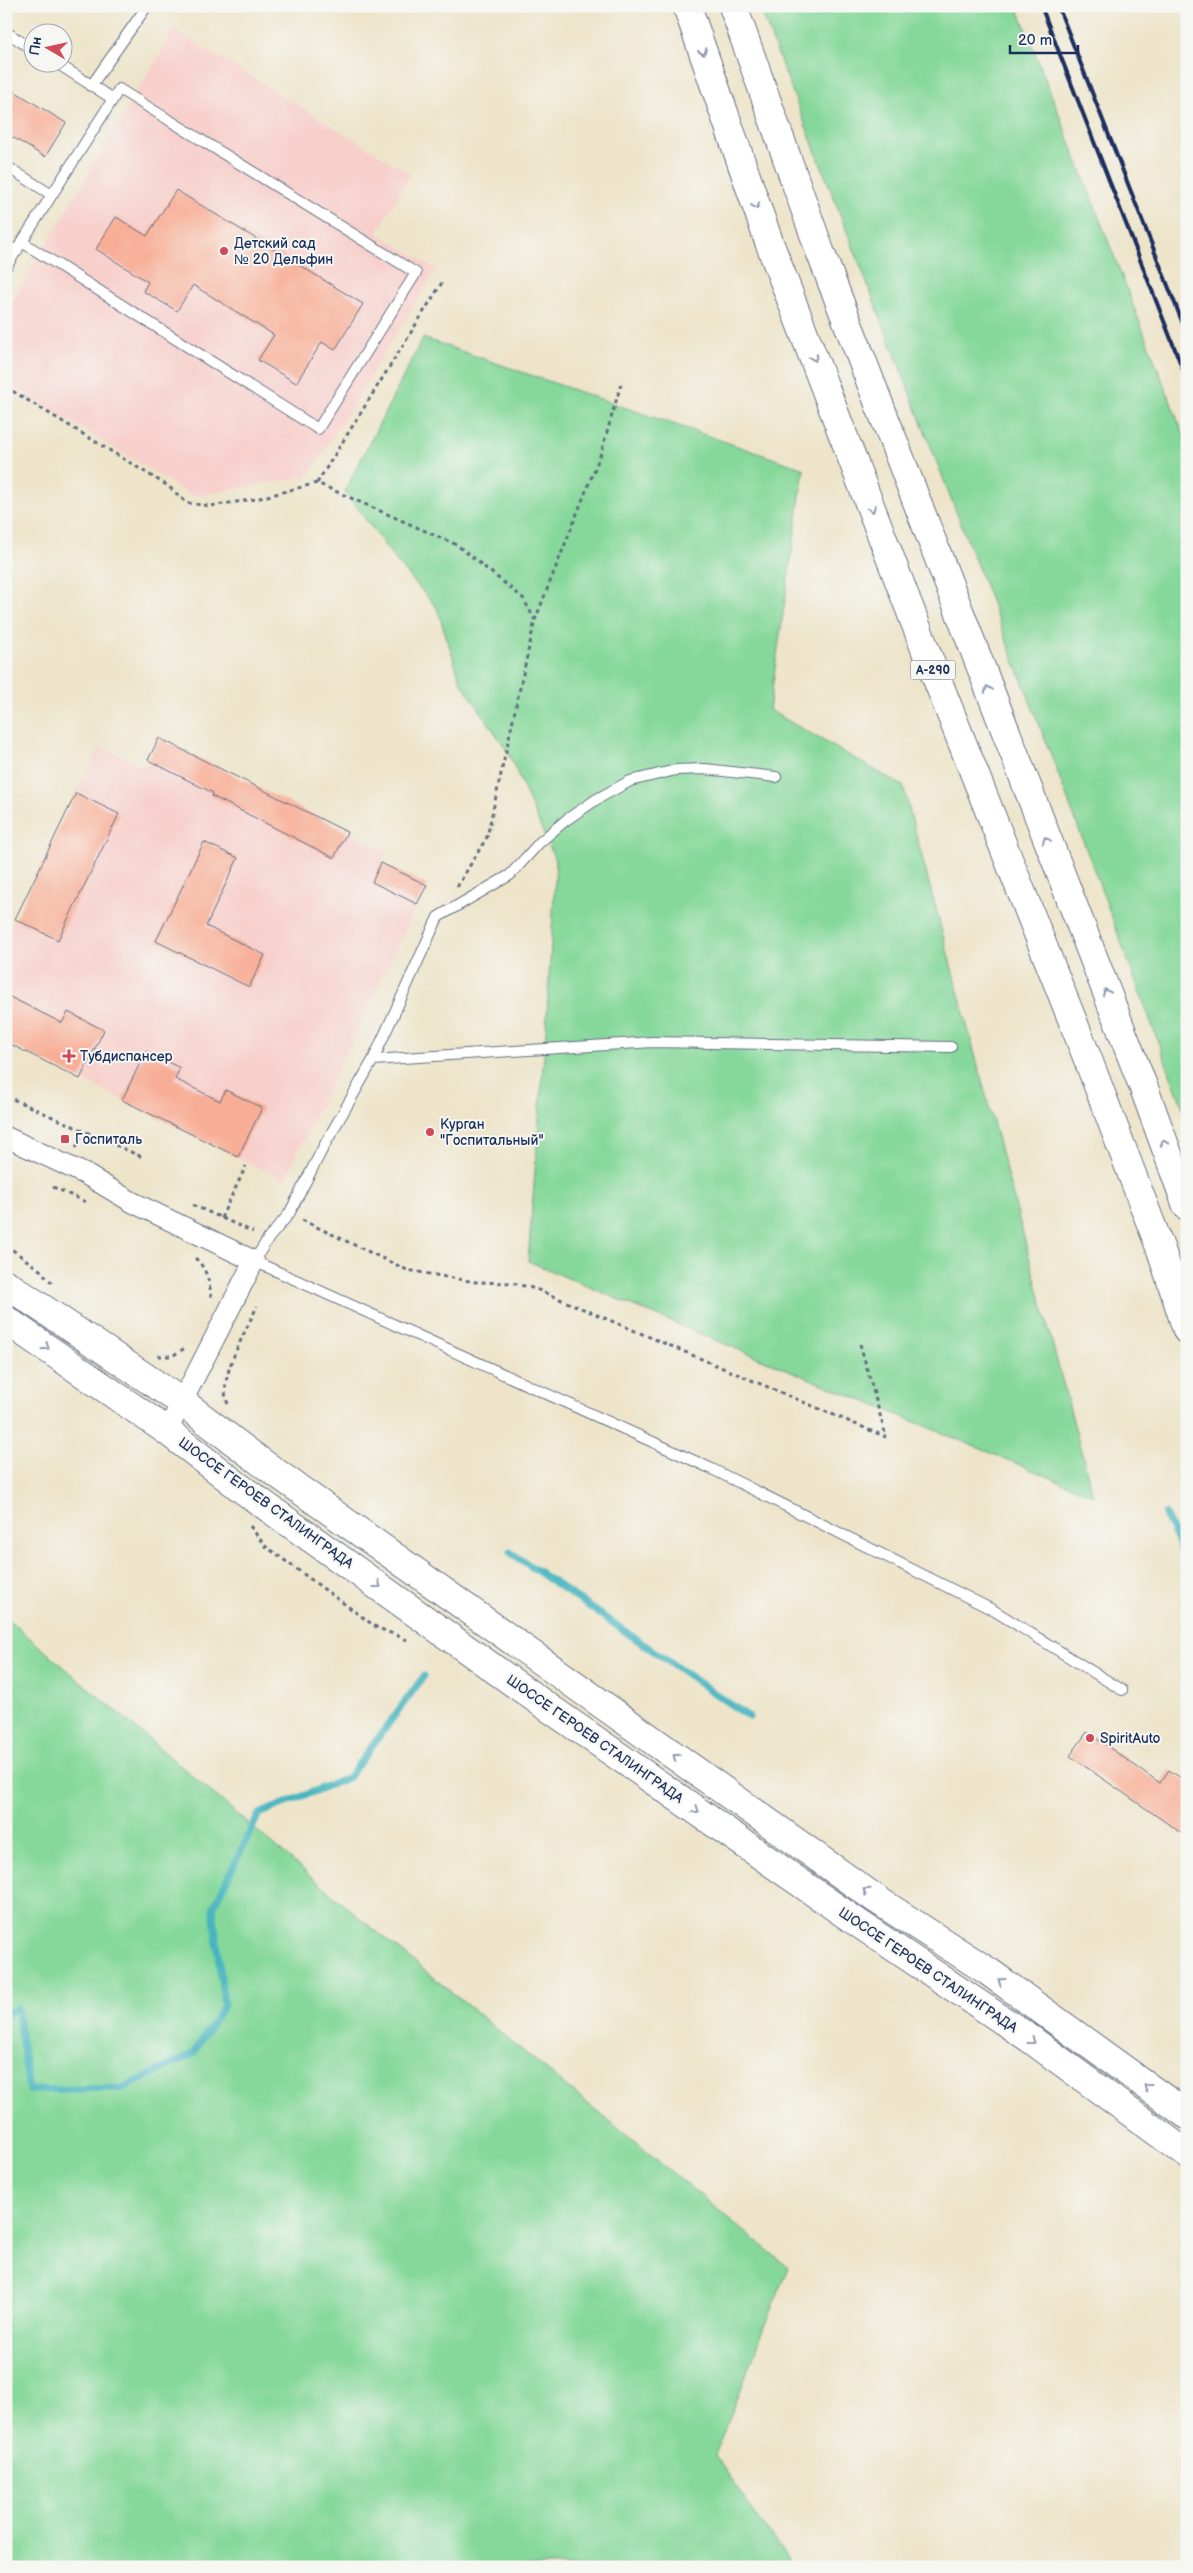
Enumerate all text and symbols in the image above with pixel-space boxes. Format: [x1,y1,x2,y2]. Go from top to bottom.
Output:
north arrow [22,22,72,72]
scale bar [1010,22,1078,54]
text: 20 m [1018,31,1052,50]
text: Пн [26,35,46,57]
one-way arrow [697,48,707,56]
one-way arrow [750,201,760,210]
place label: Детский сад № 20 Дельфин [234,235,333,268]
marker: Детский сад № 20 Дельфин [218,245,230,257]
one-way arrow [807,353,818,362]
one-way arrow [866,505,876,513]
road number: А-290 [910,660,956,680]
one-way arrow [984,685,994,694]
one-way arrow [1042,837,1052,845]
one-way arrow [1101,988,1112,997]
place label: Тубдиспансер [80,1048,172,1065]
marker: Тубдиспансер [62,1049,76,1063]
place label: Курган "Госпитальный" [440,1116,544,1149]
marker: Курган "Госпитальный" [424,1126,436,1138]
place label: Госпиталь [75,1131,142,1148]
marker: Госпиталь [59,1133,71,1145]
one-way arrow [1160,1140,1170,1148]
one-way arrow [41,1341,50,1350]
street label: ШОССЕ ГЕРОЕВ СТАЛИНГРАДА [175,1434,357,1573]
one-way arrow [372,1579,381,1587]
street label: ШОССЕ ГЕРОЕВ СТАЛИНГРАДА [503,1671,687,1807]
place label: SpiritAuto [1100,1730,1161,1747]
marker: SpiritAuto [1084,1732,1096,1744]
one-way arrow [672,1754,682,1763]
one-way arrow [690,1804,700,1813]
one-way arrow [862,1888,872,1897]
street label: ШОССЕ ГЕРОЕВ СТАЛИНГРАДА [835,1904,1021,2037]
one-way arrow [997,1978,1007,1987]
one-way arrow [1026,2035,1036,2044]
one-way arrow [1144,2084,1153,2092]

